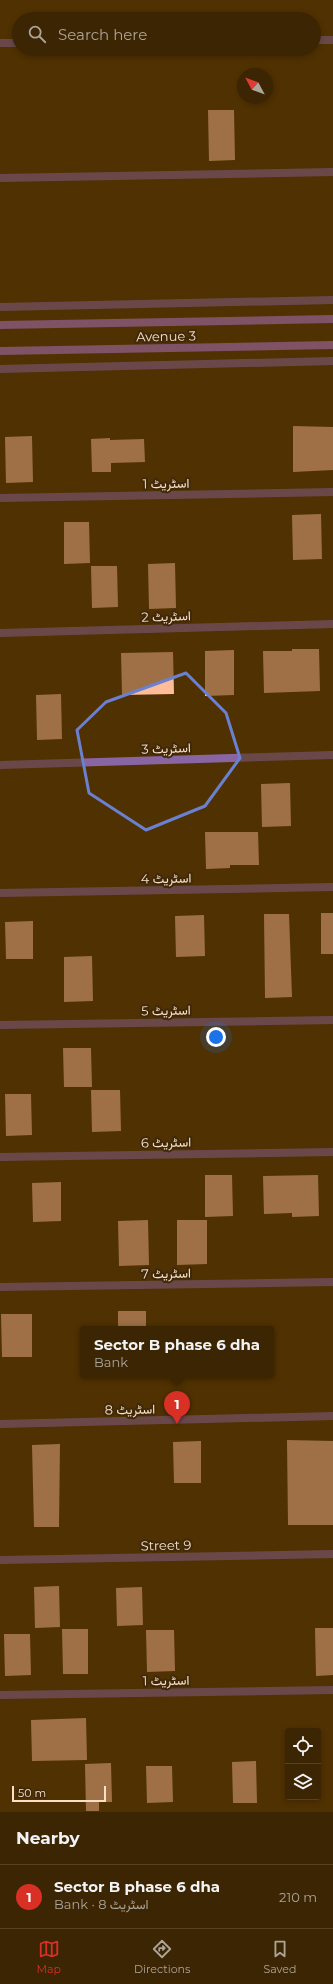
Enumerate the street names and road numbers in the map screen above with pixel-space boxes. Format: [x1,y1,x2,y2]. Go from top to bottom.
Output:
street label: Avenue 3 [136,327,196,345]
street label: اسٹریٹ 1 [142,475,190,492]
street label: اسٹریٹ 2 [141,607,191,626]
street label: اسٹریٹ 3 [141,739,191,758]
street label: اسٹریٹ 4 [140,870,192,887]
street label: اسٹریٹ 5 [141,1002,191,1019]
street label: اسٹریٹ 6 [141,1134,191,1151]
street label: اسٹریٹ 7 [141,1265,191,1282]
street label: اسٹریٹ 8 [105,1401,155,1418]
street label: Street 9 [141,1537,192,1553]
street label: اسٹریٹ 1 [142,1672,190,1689]

